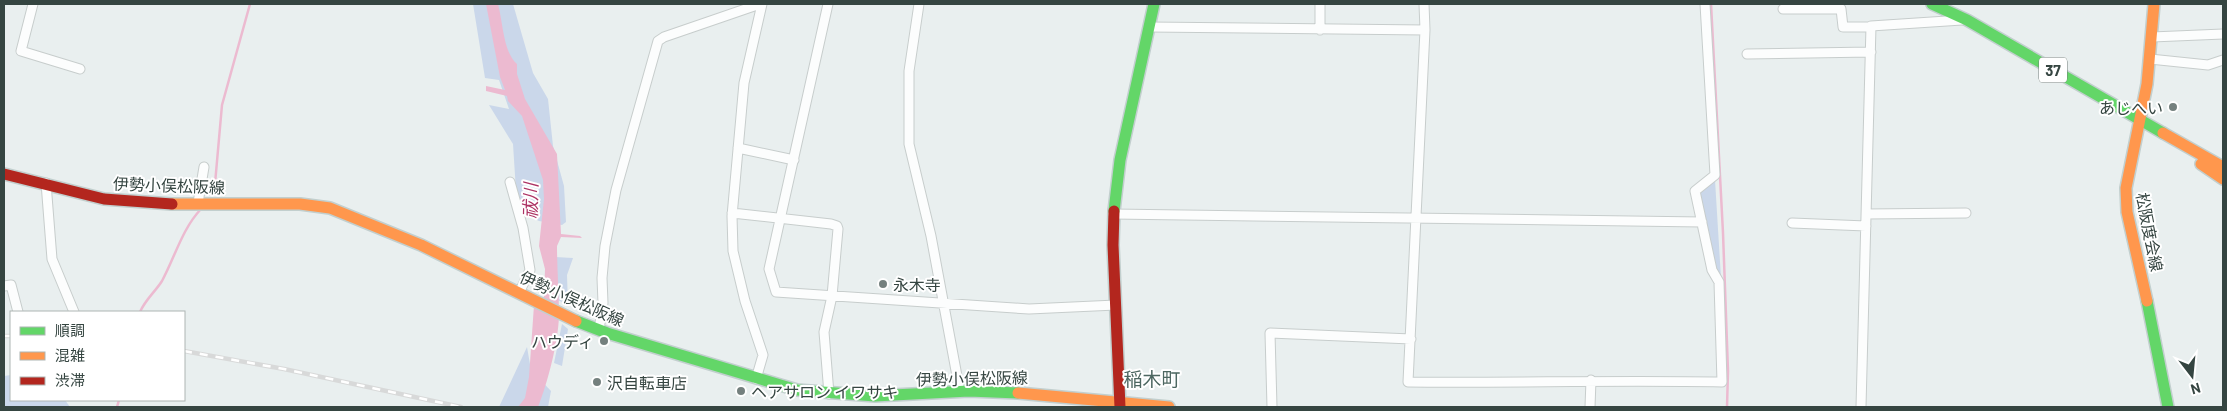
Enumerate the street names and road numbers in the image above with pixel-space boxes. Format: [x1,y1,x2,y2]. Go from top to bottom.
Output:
road number: 37 [2039,58,2067,82]
street label: 伊勢小俣松阪線 [113,174,225,196]
street label: 松阪度会線 [2133,191,2167,273]
street label: 伊勢小俣松阪線 [517,267,627,329]
street label: 伊勢小俣松阪線 [916,368,1028,388]

